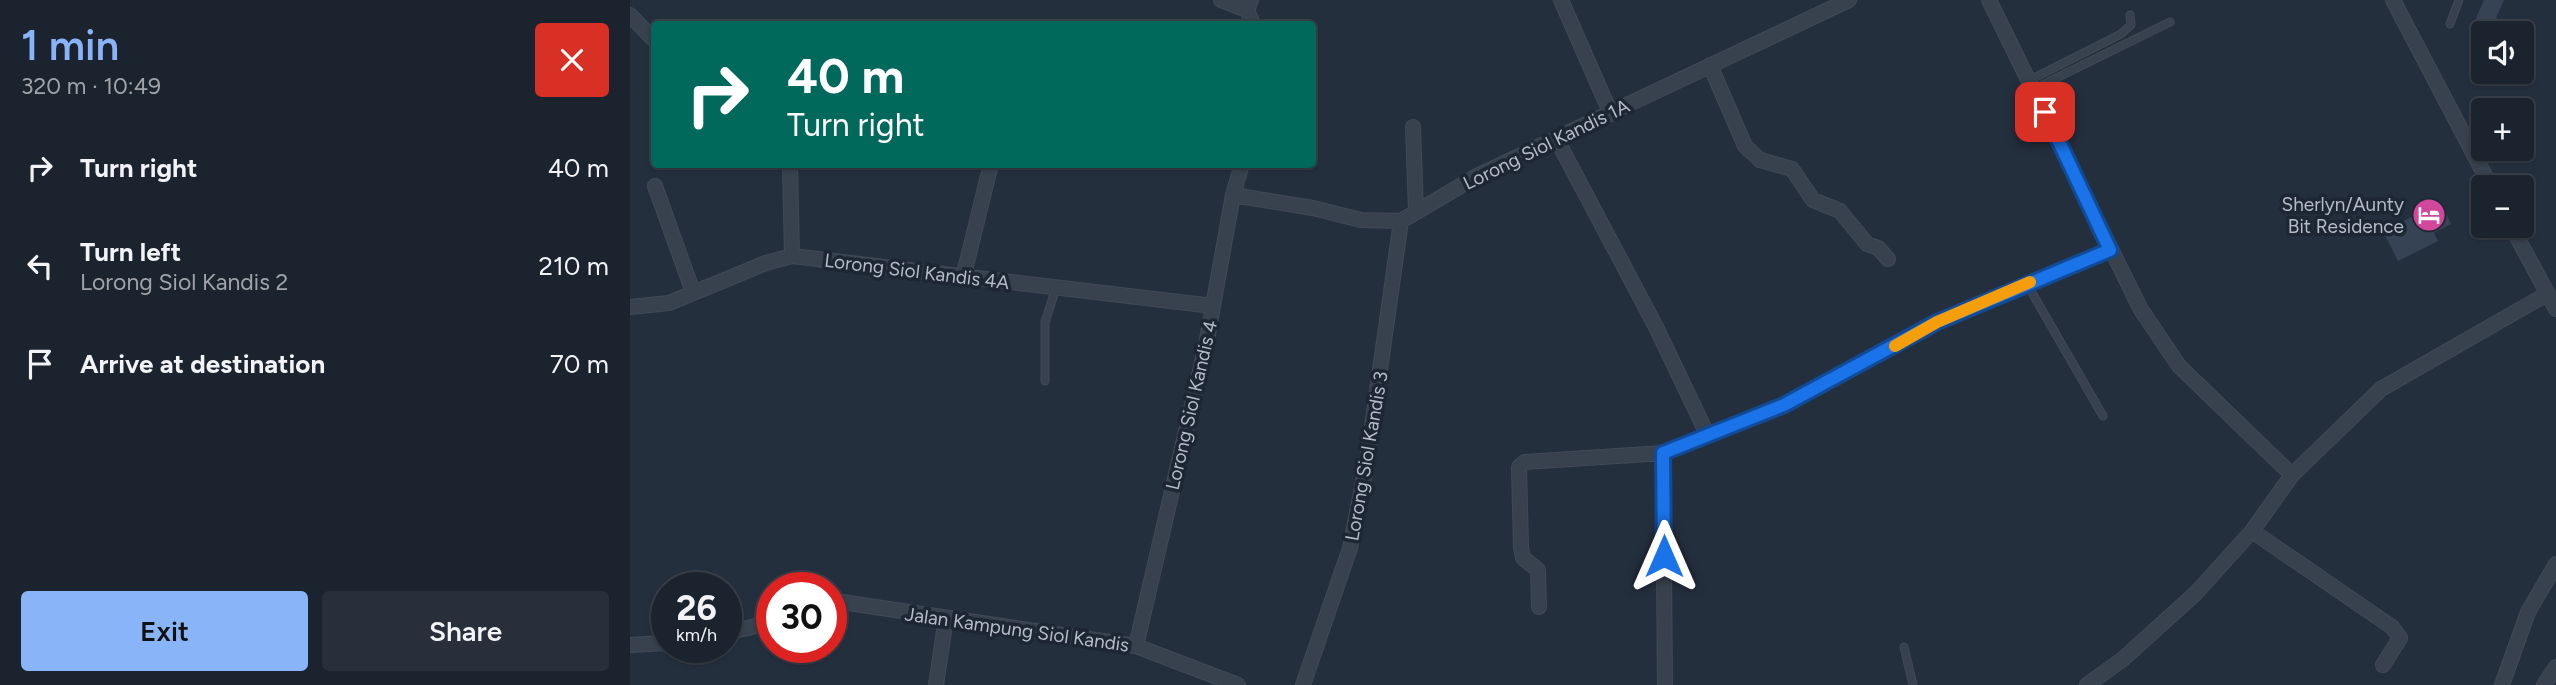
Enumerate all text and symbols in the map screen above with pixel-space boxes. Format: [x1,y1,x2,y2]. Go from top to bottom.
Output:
text: 1 min [21,20,119,71]
map controls [2471,21,2534,238]
button: sound [2471,21,2534,84]
button: close [535,23,609,97]
text: 40 m [787,46,904,105]
icon: right [672,49,763,140]
text: 320 m · 10:49 [21,72,161,100]
pin [2015,82,2075,142]
icon: arrive [2026,93,2064,131]
street label: Lorong Siol Kandis 1A [1459,94,1633,195]
button: + [2471,98,2534,161]
text: Turn right [787,106,925,144]
icon: right [21,149,59,187]
text: Turn right [80,152,197,184]
text: 40 m [548,152,609,184]
button: − [2471,175,2534,238]
place label: Sherlyn/Aunty Bit Residence [2282,193,2404,238]
hotel icon: Sherlyn/Aunty Bit Residence [2410,196,2448,234]
text: Turn left [80,236,181,268]
icon: left [21,247,59,285]
street label: Lorong Siol Kandis 4A [823,249,1011,294]
text: 210 m [539,250,609,282]
text: Lorong Siol Kandis 2 [80,268,288,296]
street label: Lorong Siol Kandis 4 [1161,318,1222,492]
icon: arrive [21,345,59,383]
text: Arrive at destination [80,348,325,380]
text: 70 m [550,348,609,380]
street label: Lorong Siol Kandis 3 [1340,369,1393,543]
position arrow [1627,519,1701,593]
speed limit sign: 30 [756,572,847,663]
text: 26 [676,587,717,629]
button: Exit [21,591,308,671]
button: Share [322,591,609,671]
street label: Jalan Kampung Siol Kandis [903,602,1131,657]
text: km/h [676,624,717,646]

